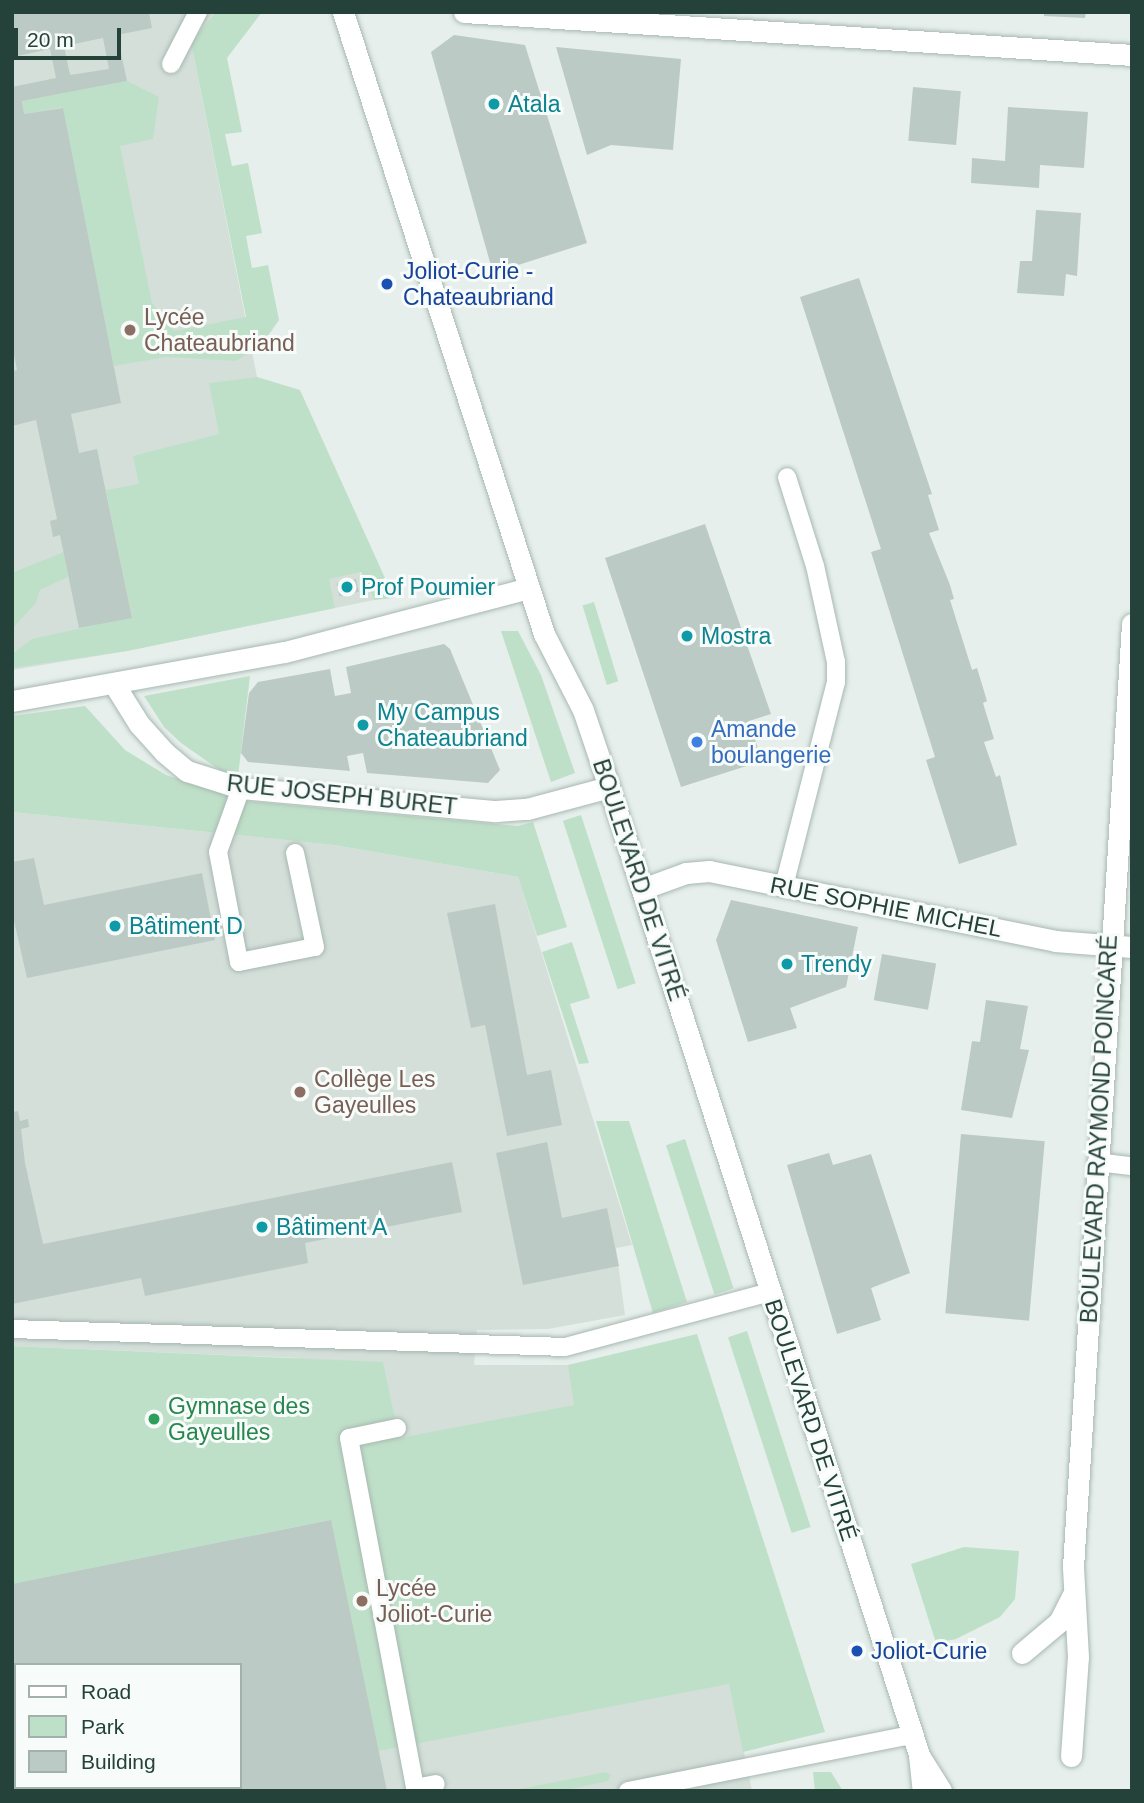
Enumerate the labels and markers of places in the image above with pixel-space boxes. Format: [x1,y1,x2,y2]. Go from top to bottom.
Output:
place label: Atala [508,90,560,118]
marker: Atala [486,96,502,112]
place label: Joliot-Curie - Chateaubriand [403,257,554,311]
marker: Joliot-Curie - Chateaubriand [377,274,397,294]
place label: Lycée Chateaubriand [144,303,295,357]
marker: Lycée Chateaubriand [122,322,138,338]
place label: Prof Poumier [361,573,495,601]
marker: Prof Poumier [339,579,355,595]
place label: Mostra [701,622,771,650]
marker: Mostra [679,628,695,644]
place label: My Campus Chateaubriand [377,698,528,752]
place label: Amande boulangerie [711,715,831,769]
marker: My Campus Chateaubriand [355,717,371,733]
marker: Amande boulangerie [689,734,705,750]
place label: Bâtiment D [129,912,243,940]
marker: Bâtiment D [107,918,123,934]
place label: Trendy [801,950,872,978]
marker: Trendy [779,956,795,972]
place label: Collège Les Gayeulles [314,1065,435,1119]
marker: Collège Les Gayeulles [292,1084,308,1100]
place label: Bâtiment A [276,1213,388,1241]
marker: Bâtiment A [254,1219,270,1235]
place label: Gymnase des Gayeulles [168,1392,310,1446]
marker: Gymnase des Gayeulles [146,1411,162,1427]
place label: Lycée Joliot-Curie [376,1574,492,1628]
marker: Lycée Joliot-Curie [354,1593,370,1609]
place label: Joliot-Curie [871,1637,987,1665]
marker: Joliot-Curie [849,1643,865,1659]

